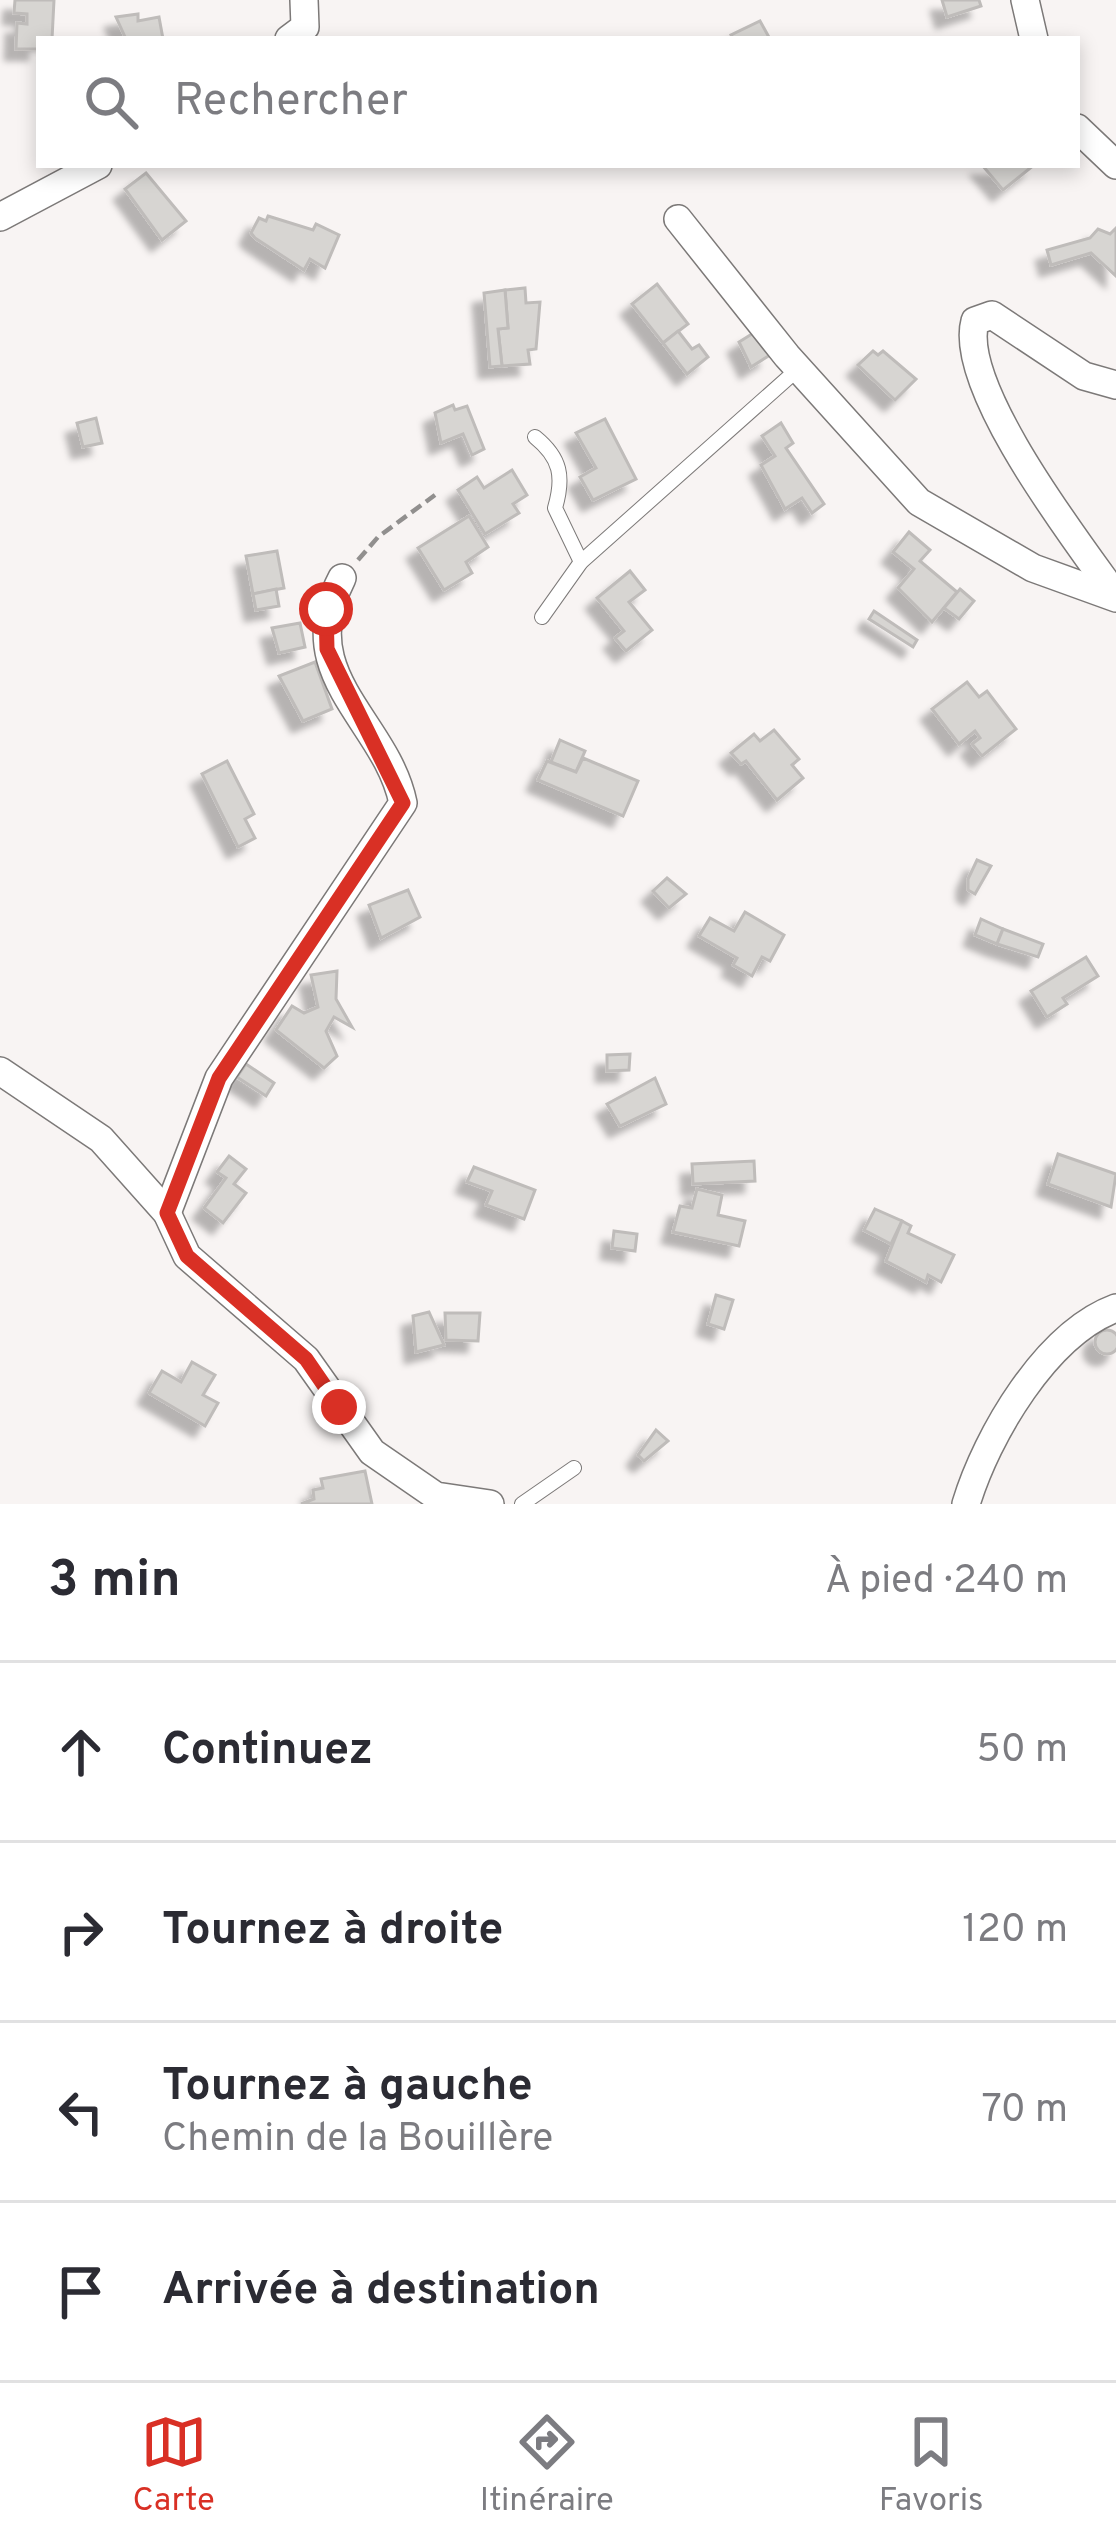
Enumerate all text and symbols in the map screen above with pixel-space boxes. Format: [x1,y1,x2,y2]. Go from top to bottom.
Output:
search box [36,36,1080,168]
icon: search [78,69,144,135]
text: Rechercher [174,74,408,131]
route start [299,582,353,636]
route end [312,1380,366,1434]
text: 3 min [48,1550,181,1615]
text: À pied · 240 m [825,1558,1068,1607]
icon: ahead [48,1719,114,1785]
text: Continuez [162,1723,373,1780]
text: 50 m [977,1727,1068,1776]
icon: right [48,1899,114,1965]
text: Tournez à droite [162,1903,503,1960]
text: 120 m [962,1907,1068,1956]
text: Tournez à gauche [162,2059,533,2116]
icon: left [48,2079,114,2145]
text: 70 m [982,2087,1068,2136]
text: Chemin de la Bouillère [162,2116,553,2165]
icon: arrive [48,2259,114,2325]
text: Arrivée à destination [162,2263,600,2320]
tab: Carte [132,2409,215,2523]
tab: Itinéraire [480,2409,614,2523]
tab: Favoris [879,2409,984,2523]

